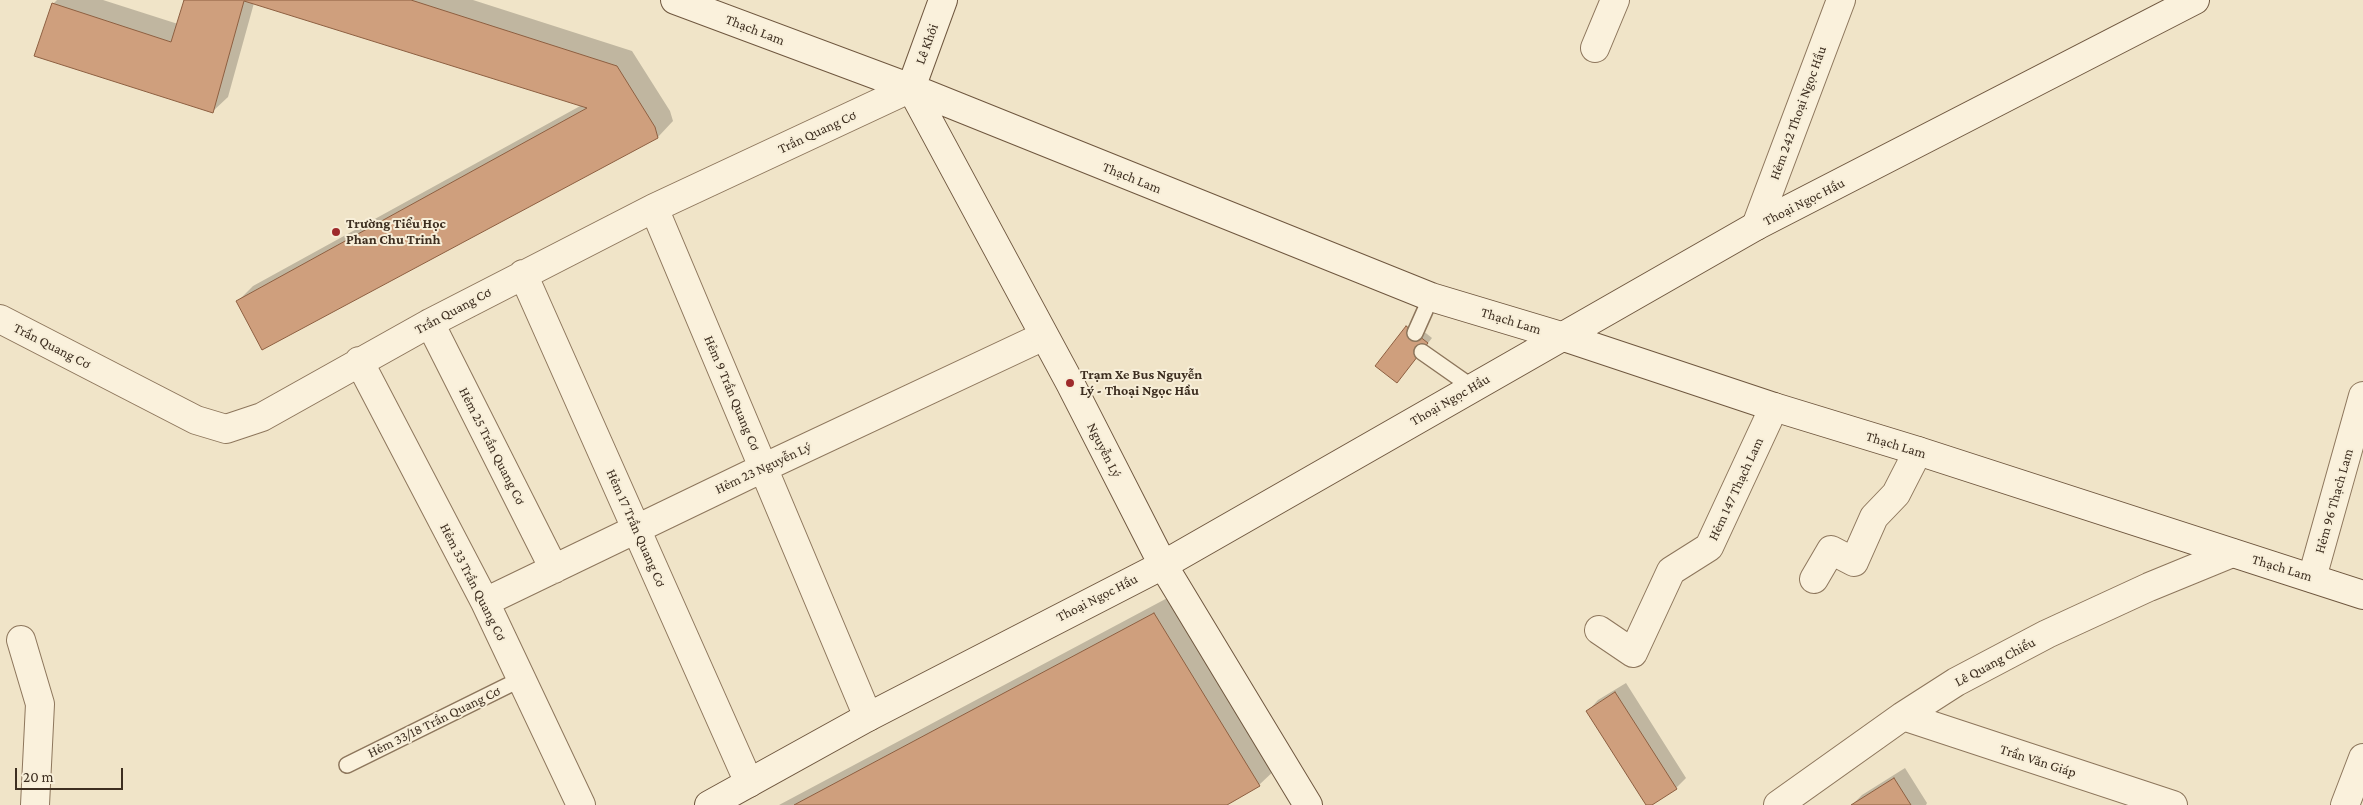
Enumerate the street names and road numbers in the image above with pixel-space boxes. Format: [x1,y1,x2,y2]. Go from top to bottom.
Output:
street label: Thạch Lam [723,11,787,49]
street label: Lê Khôi [912,21,942,67]
street label: Hẻm 242 Thoại Ngọc Hầu [1766,44,1830,182]
street label: Trần Quang Cơ [775,107,859,157]
street label: Thạch Lam [1100,159,1164,197]
street label: Thoại Ngọc Hầu [1761,174,1847,230]
street label: Trần Quang Cơ [412,284,494,338]
street label: Thạch Lam [1479,304,1543,338]
street label: Trần Quang Cơ [11,319,93,373]
street label: Hẻm 9 Trần Quang Cơ [700,333,764,453]
street label: Thoại Ngọc Hầu [1407,370,1493,430]
street label: Hẻm 25 Trần Quang Cơ [455,385,529,507]
street label: Nguyễn Lý [1083,420,1125,480]
street label: Thạch Lam [1864,428,1928,462]
street label: Hẻm 147 Thạch Lam [1705,435,1767,543]
street label: Hẻm 23 Nguyễn Lý [712,438,814,498]
street label: Hẻm 96 Thạch Lam [2311,447,2357,555]
street label: Hẻm 17 Trần Quang Cơ [602,466,670,590]
street label: Hẻm 33 Trần Quang Cơ [436,521,510,643]
street label: Thạch Lam [2250,551,2314,585]
street label: Thoại Ngọc Hầu [1054,570,1140,626]
street label: Lê Quang Chiểu [1952,634,2038,690]
street label: Hẻm 33/18 Trần Quang Cơ [365,683,503,761]
street label: Trần Văn Giáp [1998,741,2078,781]

